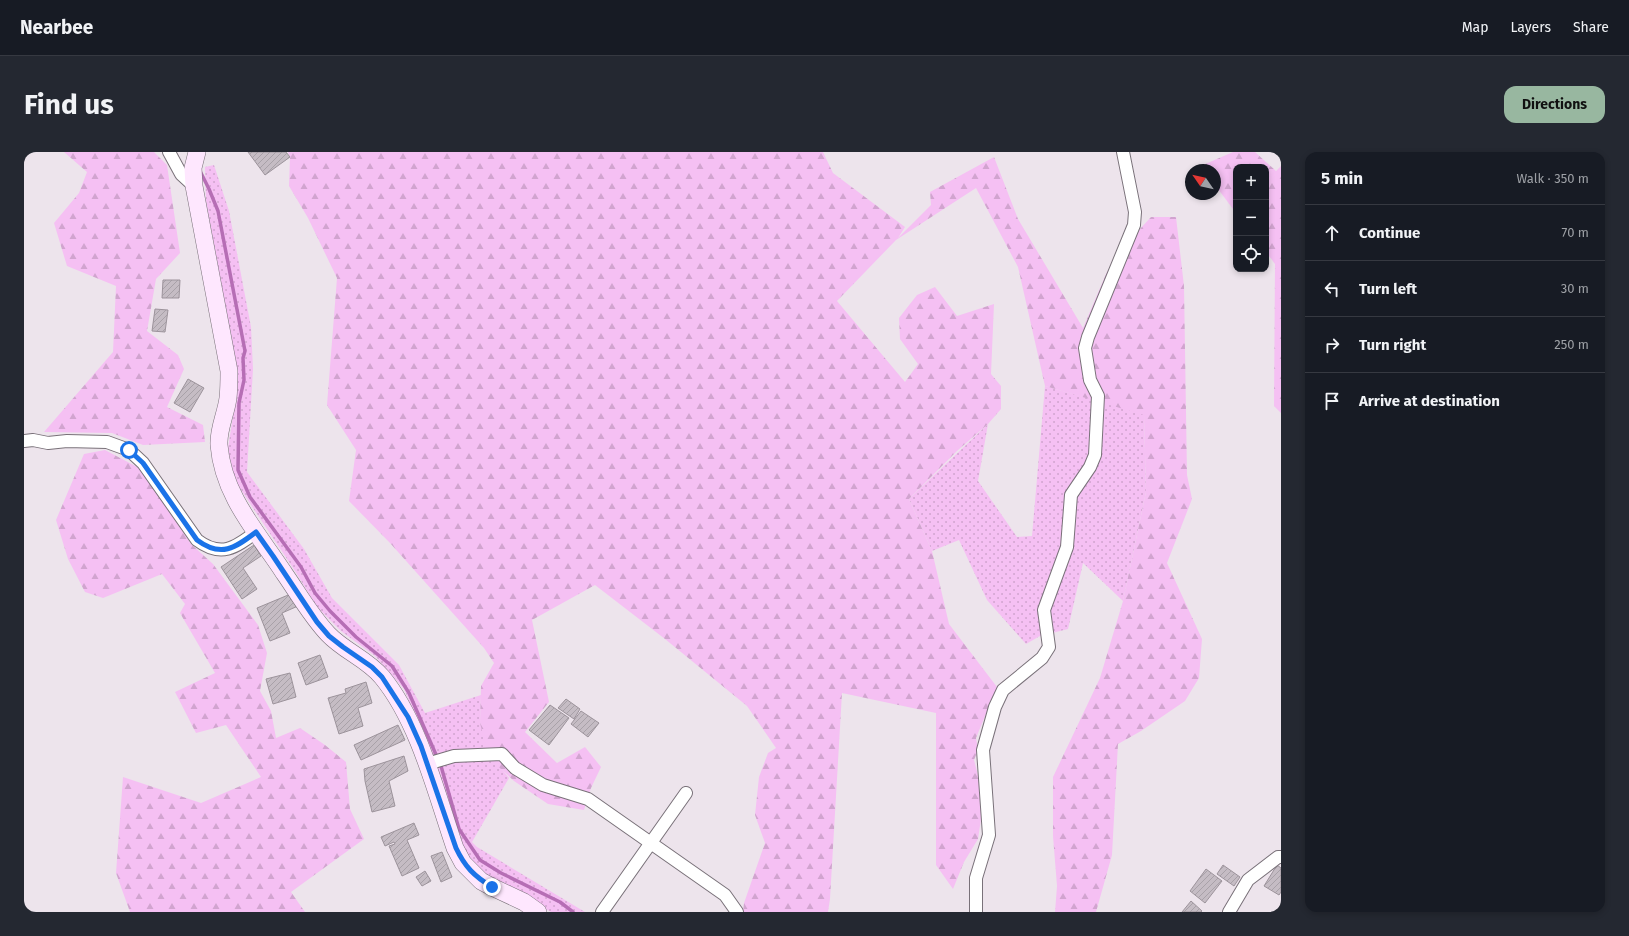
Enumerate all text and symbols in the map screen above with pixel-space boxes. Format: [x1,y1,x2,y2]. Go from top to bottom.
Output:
text: Nearbee [20,16,93,39]
text: Map [1462,19,1488,36]
text: Layers [1510,19,1551,36]
text: Share [1573,19,1609,36]
button: Directions [1504,86,1605,123]
text: Find us [24,88,114,121]
north arrow [1185,164,1221,200]
map controls [1233,164,1269,272]
button: + [1233,164,1269,200]
text: 5 min [1321,168,1363,189]
text: Walk · 350 m [1516,171,1589,186]
button: − [1233,200,1269,236]
icon: ahead [1321,222,1343,244]
text: Continue [1359,224,1420,242]
text: 70 m [1562,225,1589,240]
button: locate [1233,236,1269,272]
icon: left [1321,278,1343,300]
text: Turn left [1359,280,1417,298]
text: 30 m [1561,281,1589,296]
icon: right [1321,334,1343,356]
text: Turn right [1359,336,1426,354]
text: 250 m [1554,337,1589,352]
icon: arrive [1321,390,1343,412]
text: Arrive at destination [1359,392,1500,410]
route start [120,441,138,459]
route end [483,878,501,896]

